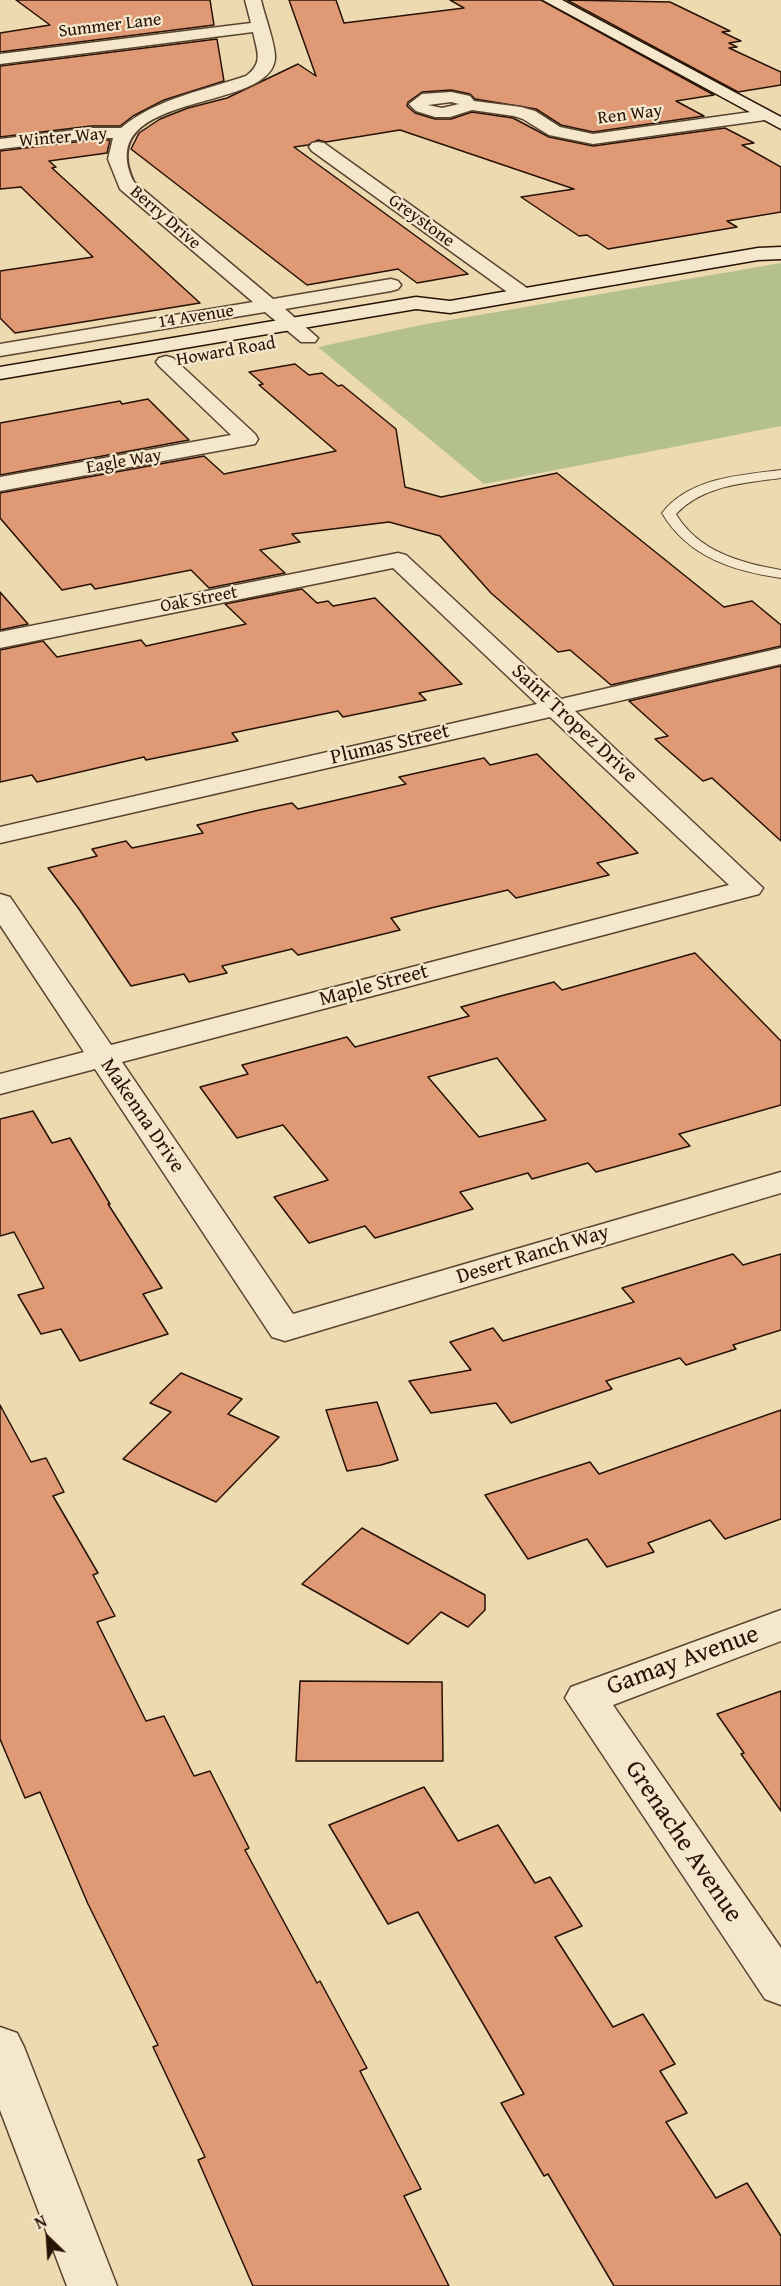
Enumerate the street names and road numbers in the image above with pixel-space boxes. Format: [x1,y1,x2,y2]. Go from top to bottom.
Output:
street label: Summer Lane [57,9,163,43]
street label: Ren Way [596,100,664,130]
street label: Winter Way [18,123,108,153]
street label: Berry Drive [125,181,205,255]
street label: Greystone [384,190,458,252]
street label: 14 Avenue [156,300,236,334]
street label: Howard Road [175,333,277,371]
street label: Eagle Way [85,445,163,479]
street label: Oak Street [159,582,239,618]
street label: Saint Tropez Drive [506,659,642,789]
street label: Plumas Street [328,719,452,771]
street label: Maple Street [317,959,431,1013]
street label: Makenna Drive [95,1054,189,1178]
street label: Desert Ranch Way [454,1220,612,1290]
street label: Gamay Avenue [603,1619,763,1703]
street label: Grenache Avenue [617,1755,749,1929]

